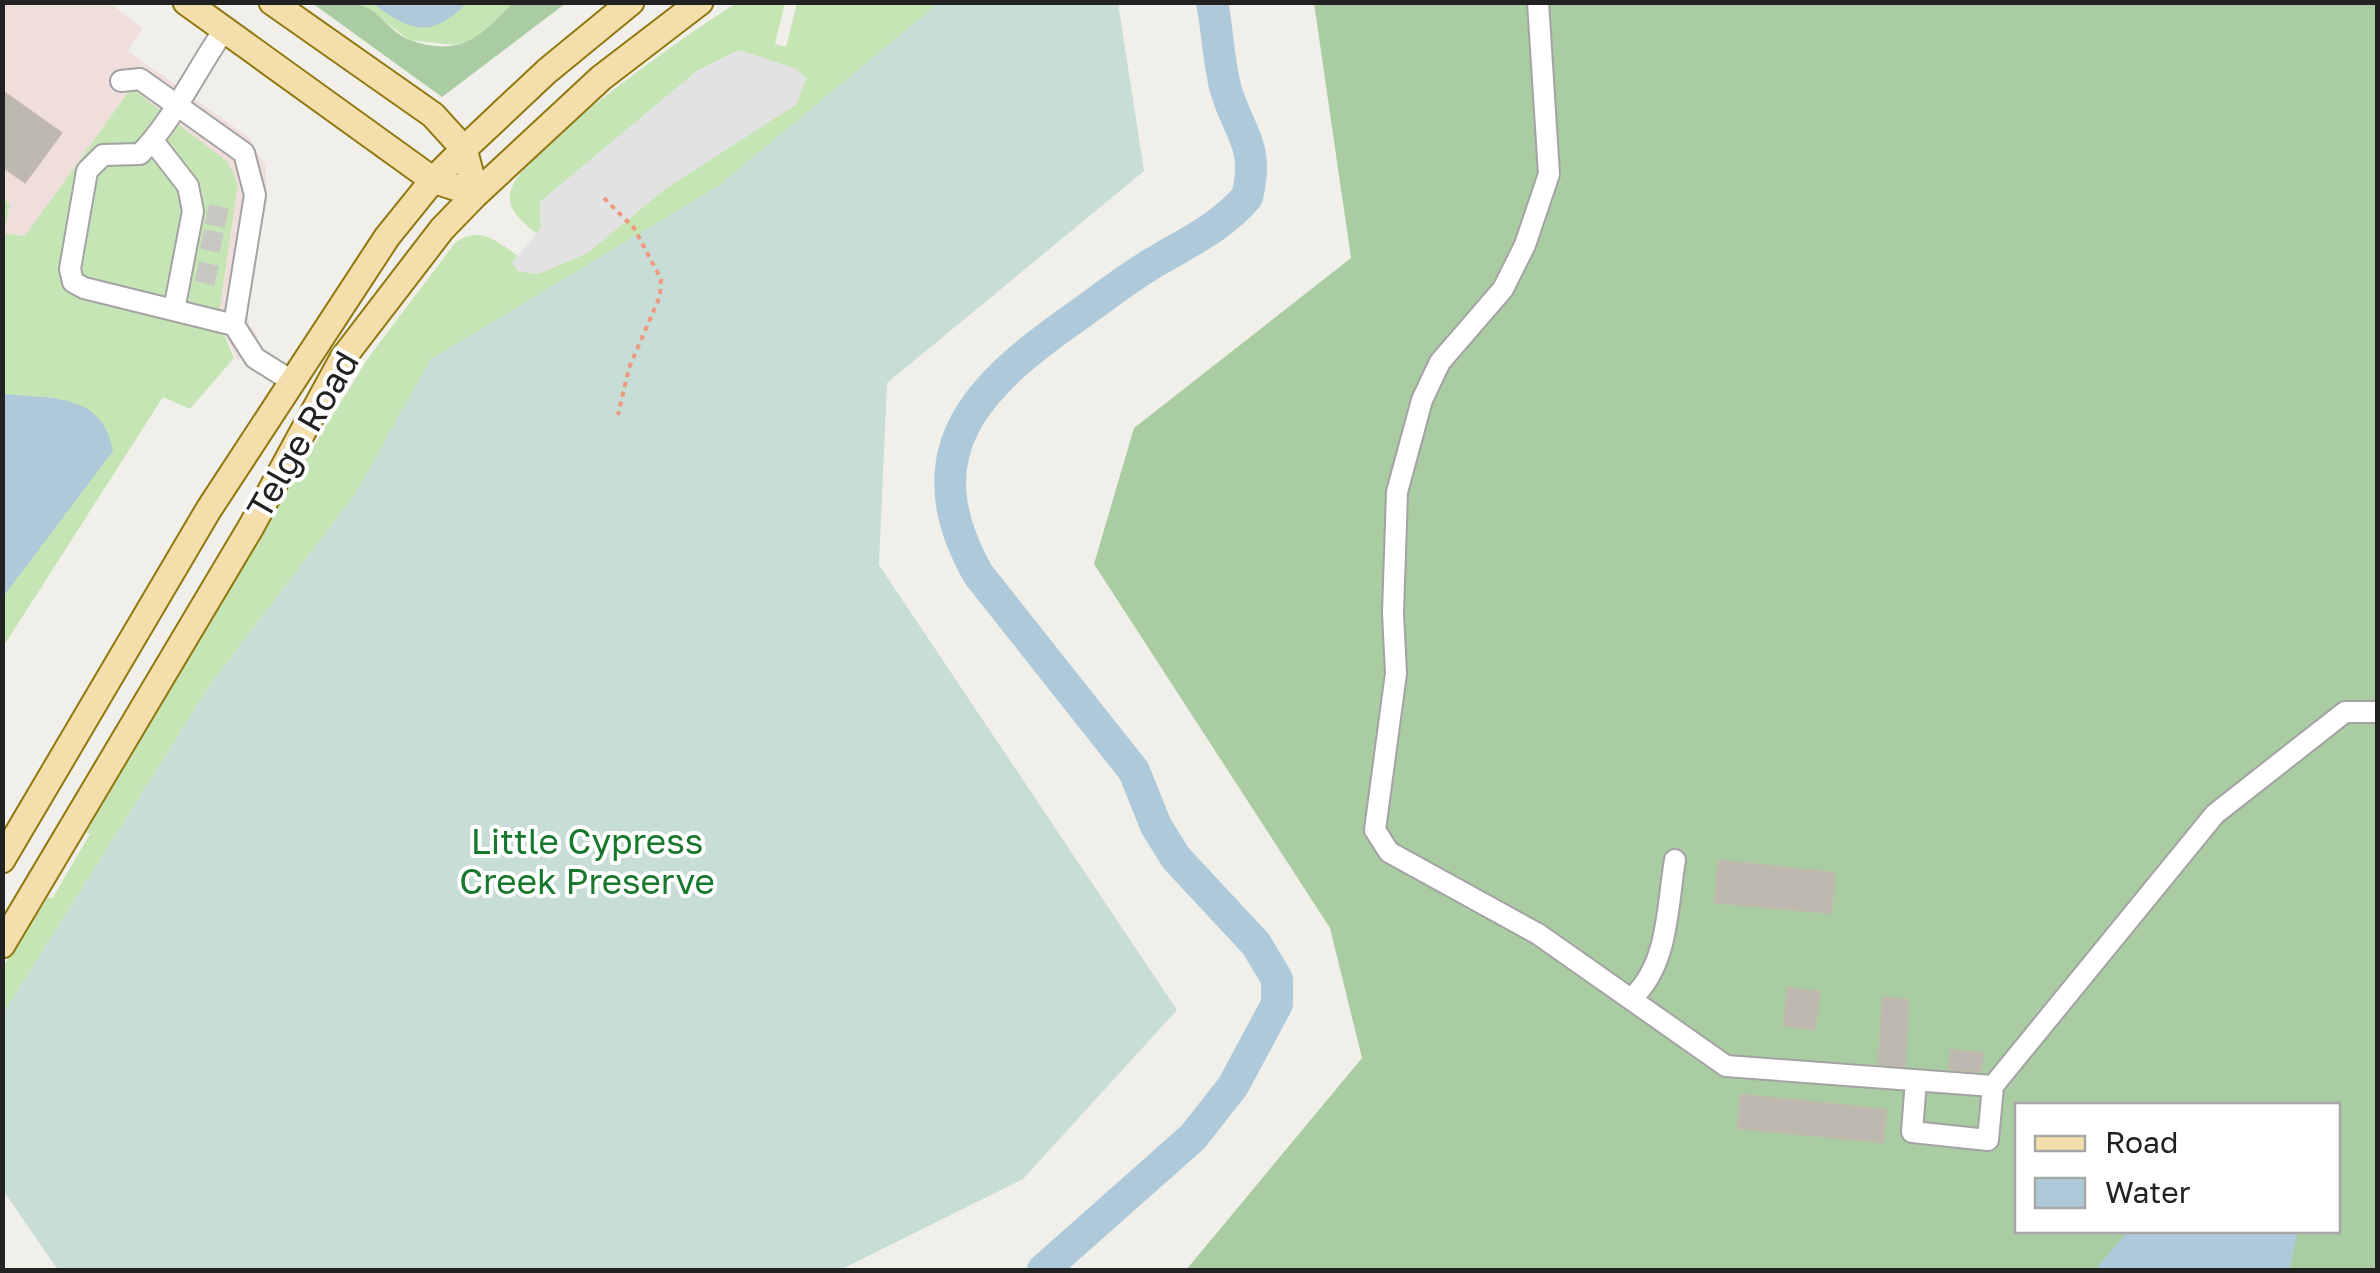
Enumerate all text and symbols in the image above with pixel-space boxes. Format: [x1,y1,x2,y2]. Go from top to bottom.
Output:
street label: Telge Road [237,343,367,526]
park label: Little Cypress Creek Preserve [459,820,715,902]
legend [2015,1103,2340,1233]
text: Road [2105,1124,2179,1160]
text: Water [2105,1174,2191,1210]

